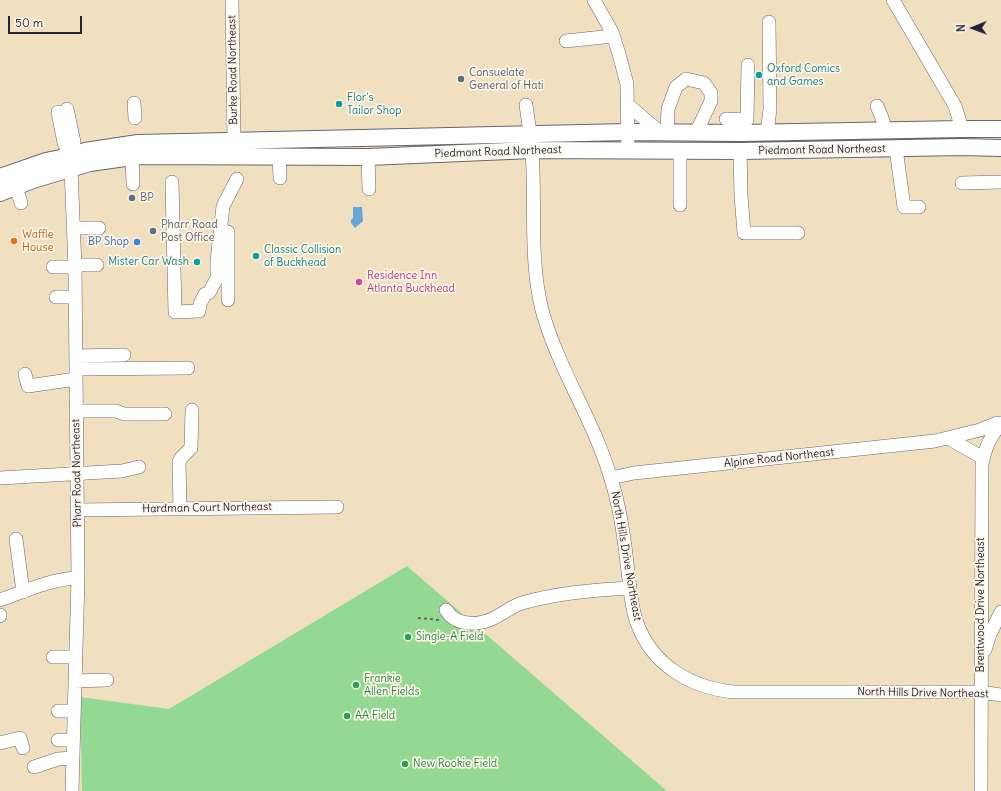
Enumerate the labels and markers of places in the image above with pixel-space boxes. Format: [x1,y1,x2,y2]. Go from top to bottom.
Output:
place label: Oxford Comics and Games [767,62,840,88]
place label: Consuelate General of Hati [469,66,544,92]
marker: Oxford Comics and Games [754,70,764,80]
marker: Consuelate General of Hati [456,74,466,84]
place label: Flor's Tailor Shop [347,91,401,117]
marker: Flor's Tailor Shop [334,99,344,109]
place label: BP [140,191,154,205]
marker: BP [127,193,137,203]
place label: Pharr Road Post Office [161,218,218,244]
marker: Pharr Road Post Office [148,226,158,236]
place label: Waffle House [22,228,54,254]
place label: BP Shop [88,235,129,249]
marker: Waffle House [9,236,19,246]
marker: BP Shop [132,237,142,247]
place label: Classic Collision of Buckhead [264,243,341,269]
marker: Classic Collision of Buckhead [251,251,261,261]
place label: Mister Car Wash [108,255,189,269]
marker: Mister Car Wash [192,257,202,267]
place label: Residence Inn Atlanta Buckhead [367,269,455,295]
marker: Residence Inn Atlanta Buckhead [354,277,364,287]
place label: Single-A Field [416,630,483,644]
marker: Single-A Field [403,632,413,642]
place label: Frankie Allen Fields [364,672,419,698]
marker: Frankie Allen Fields [351,680,361,690]
place label: AA Field [355,709,395,723]
marker: AA Field [342,711,352,721]
place label: New Rookie Field [413,757,497,771]
marker: New Rookie Field [400,759,410,769]

